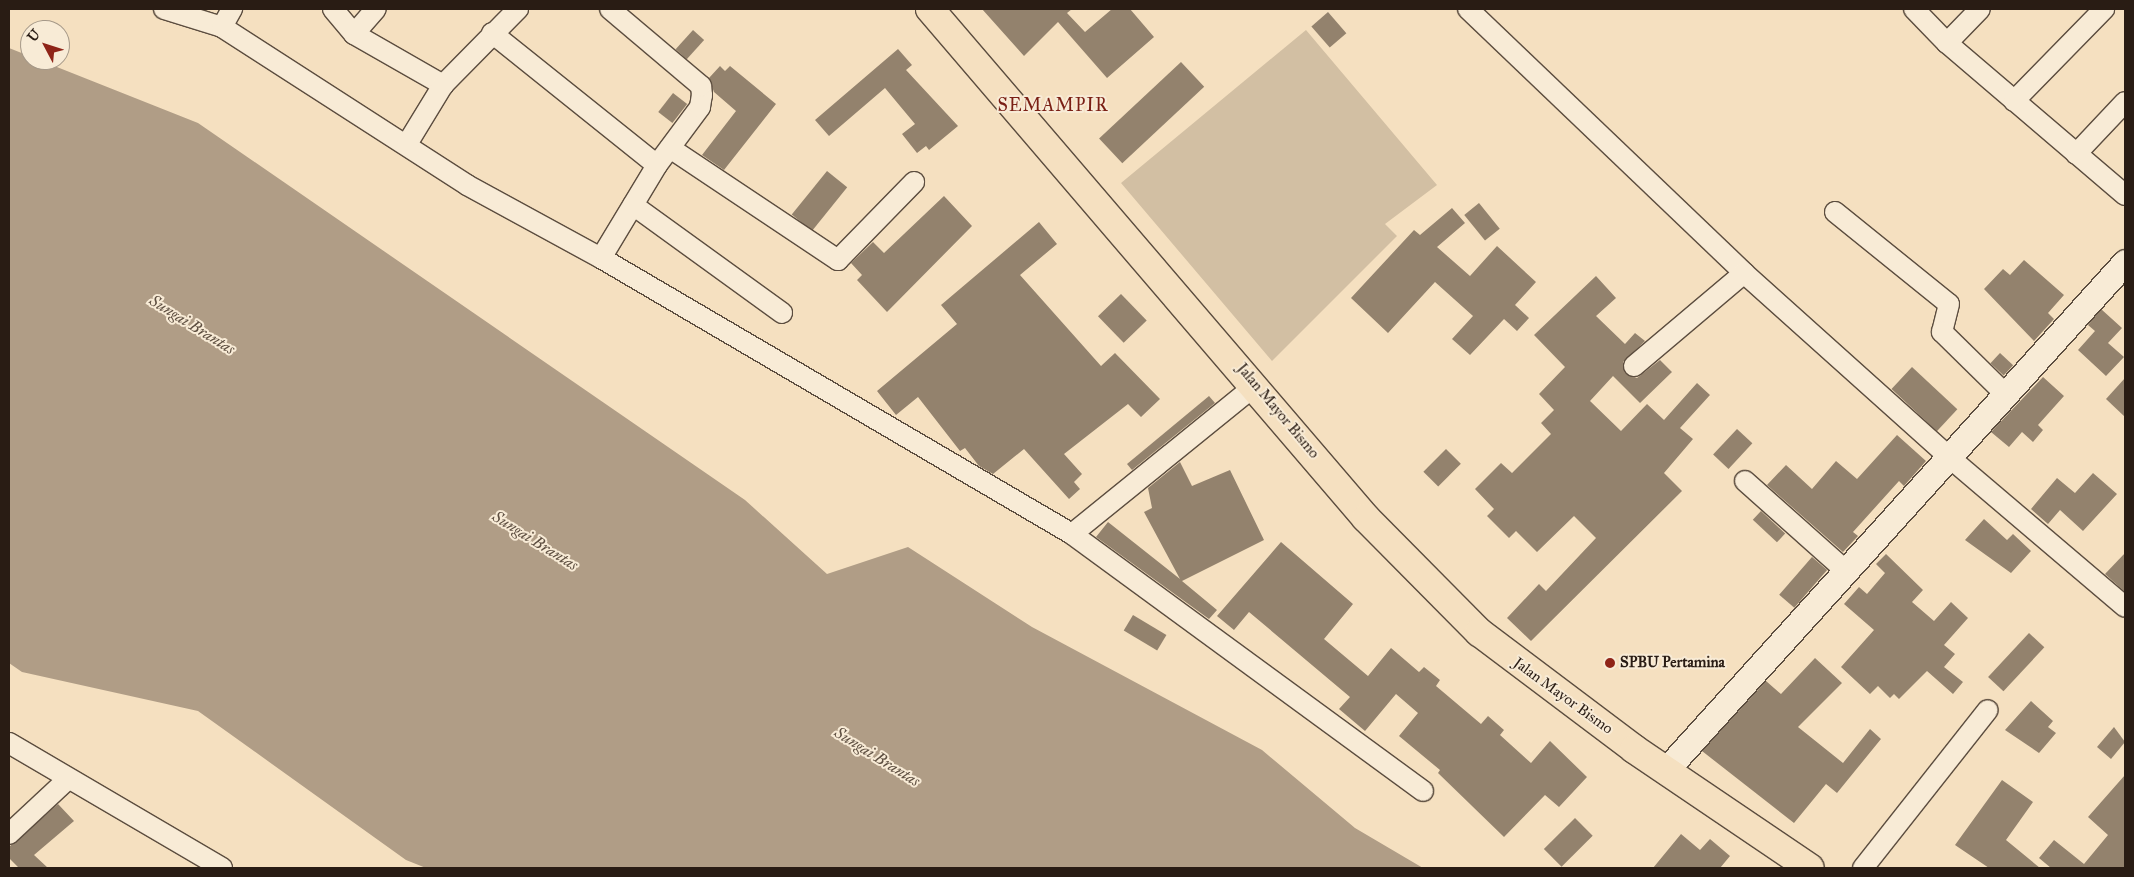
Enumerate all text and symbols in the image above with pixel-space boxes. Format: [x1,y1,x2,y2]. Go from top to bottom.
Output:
north arrow [20,20,70,70]
text: U [24,26,44,45]
district label: SEMAMPIR [996,94,1110,116]
water label: Sungai Brantas [146,291,238,359]
street label: Jalan Mayor Bismo [1233,360,1323,462]
water label: Sungai Brantas [489,507,581,575]
street label: Jalan Mayor Bismo [1510,654,1616,738]
place label: SPBU Pertamina [1620,654,1725,672]
marker: SPBU Pertamina [1604,657,1616,669]
water label: Sungai Brantas [831,723,923,791]

